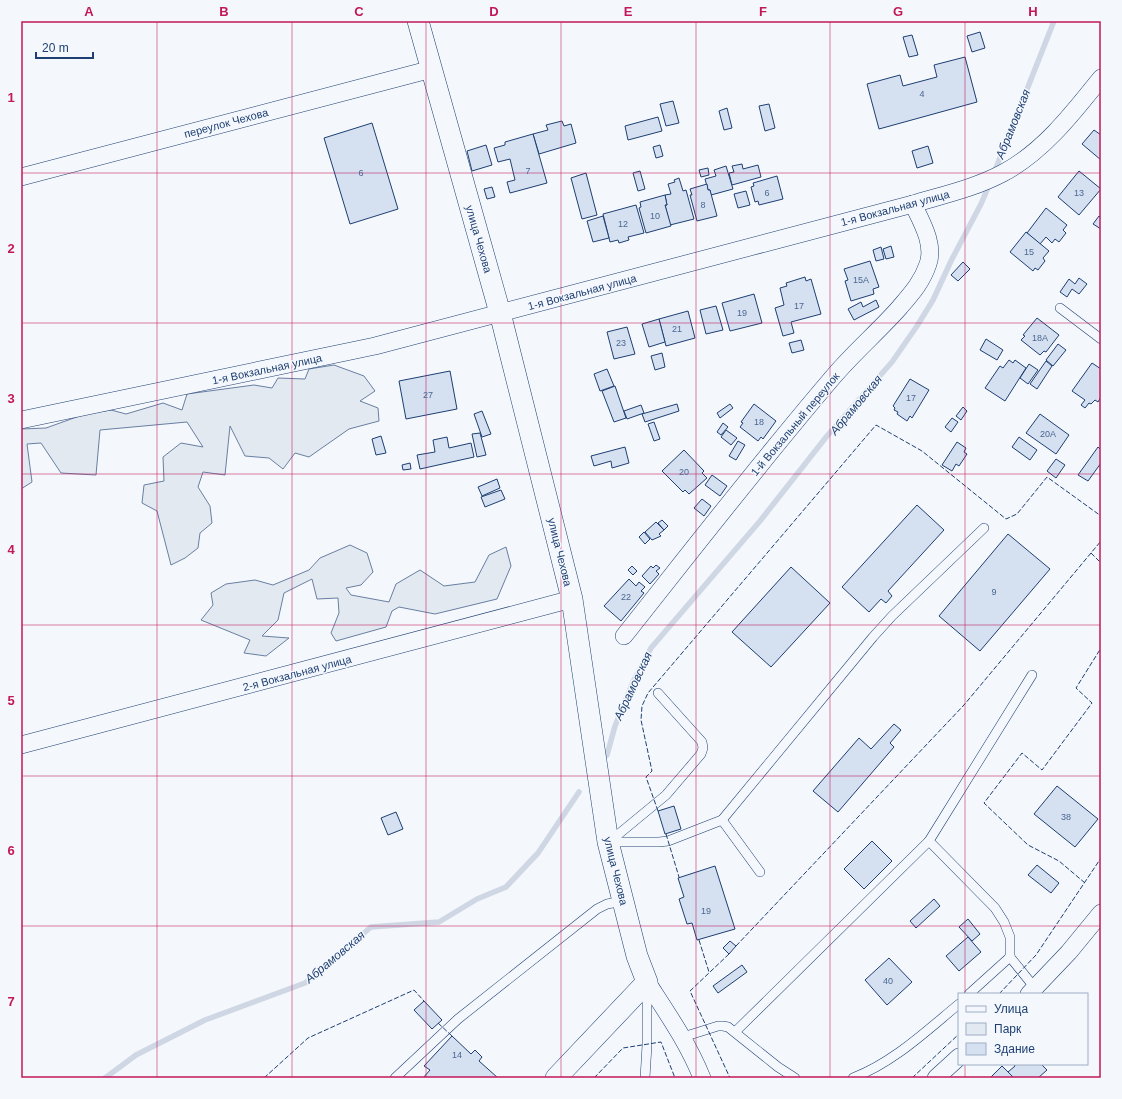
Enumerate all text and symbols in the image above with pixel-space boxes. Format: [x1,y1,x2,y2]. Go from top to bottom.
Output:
text: A [84,4,94,19]
text: B [219,4,229,19]
text: C [354,4,364,19]
text: D [489,4,499,19]
text: E [624,4,633,19]
text: F [759,4,767,19]
text: G [893,4,903,19]
text: H [1028,4,1038,19]
scale bar [36,34,93,60]
text: 20 m [42,41,69,55]
water label: Абрамовская [992,87,1033,162]
house number: 4 [919,89,925,99]
text: 1 [7,90,15,105]
street label: переулок Чехова [183,106,270,140]
house number: 7 [525,166,531,176]
house number: 6 [358,168,364,178]
street label: 1-я Вокзальная улица [839,187,951,228]
house number: 6 [764,188,770,198]
house number: 13 [1074,188,1084,198]
house number: 8 [700,200,706,210]
street label: улица Чехова [464,204,495,275]
house number: 10 [650,211,660,221]
house number: 12 [618,219,628,229]
text: 2 [7,241,15,256]
house number: 15 [1024,247,1034,257]
street label: 1-я Вокзальная улица [526,271,638,312]
house number: 15А [853,275,869,285]
house number: 17 [794,301,804,311]
house number: 19 [737,308,747,318]
house number: 21 [672,324,682,334]
house number: 18А [1032,333,1048,343]
house number: 23 [616,338,626,348]
street label: 1-я Вокзальная улица [211,351,324,387]
street label: 1-й Вокзальный переулок [748,370,842,478]
water label: Абрамовская [826,372,885,438]
house number: 27 [423,390,433,400]
text: 3 [7,391,15,406]
house number: 17 [906,393,916,403]
house number: 18 [754,417,764,427]
house number: 20А [1040,429,1056,439]
house number: 20 [679,467,689,477]
street label: улица Чехова [546,517,574,588]
text: 4 [7,542,15,557]
house number: 9 [991,587,997,597]
house number: 22 [621,592,631,602]
water label: Абрамовская [611,649,655,723]
street label: 2-я Вокзальная улица [241,652,353,693]
text: 5 [7,693,15,708]
house number: 38 [1061,812,1071,822]
street label: улица Чехова [602,836,630,907]
text: 6 [7,843,15,858]
house number: 19 [701,906,711,916]
water label: Абрамовская [302,928,368,987]
house number: 40 [883,976,893,986]
legend [958,993,1088,1065]
text: 7 [7,994,15,1009]
text: Улица [994,1002,1028,1016]
text: Парк [994,1022,1022,1036]
text: Здание [994,1042,1035,1056]
house number: 14 [452,1050,462,1060]

